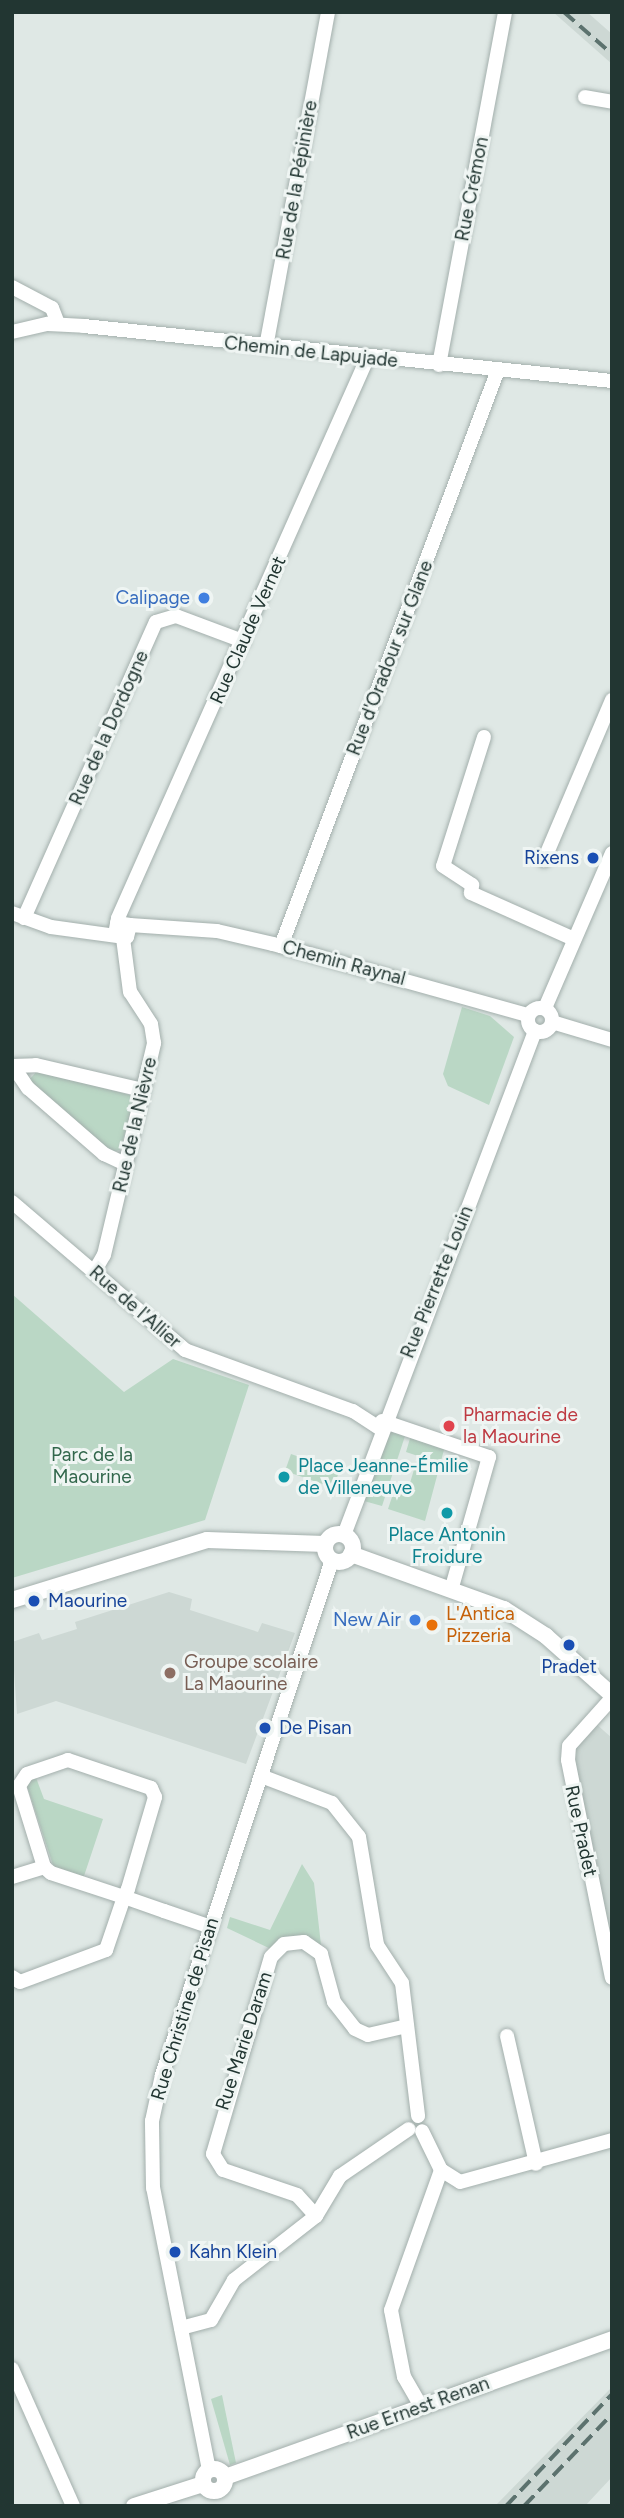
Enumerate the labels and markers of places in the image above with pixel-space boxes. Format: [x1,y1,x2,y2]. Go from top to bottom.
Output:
place label: Calipage [116,587,190,609]
marker: Calipage [196,590,212,606]
place label: Rixens [524,847,579,869]
marker: Rixens [585,850,601,866]
place label: Pharmacie de la Maourine [463,1404,578,1448]
marker: Pharmacie de la Maourine [441,1418,457,1434]
place label: Place Jeanne-Émilie de Villeneuve [298,1455,468,1499]
marker: Place Jeanne-Émilie de Villeneuve [276,1469,292,1485]
marker: Place Antonin Froidure [439,1505,455,1521]
place label: Place Antonin Froidure [388,1524,506,1568]
place label: Maourine [48,1590,127,1612]
marker: Maourine [26,1593,42,1609]
place label: L'Antica Pizzeria [446,1603,515,1647]
place label: New Air [333,1609,401,1631]
marker: New Air [407,1612,423,1628]
marker: L'Antica Pizzeria [424,1617,440,1633]
marker: Pradet [561,1637,577,1653]
place label: Groupe scolaire La Maourine [184,1651,318,1695]
place label: Pradet [541,1656,597,1678]
marker: Groupe scolaire La Maourine [162,1665,178,1681]
place label: De Pisan [279,1717,352,1739]
marker: De Pisan [257,1720,273,1736]
place label: Kahn Klein [189,2241,277,2263]
marker: Kahn Klein [167,2244,183,2260]

